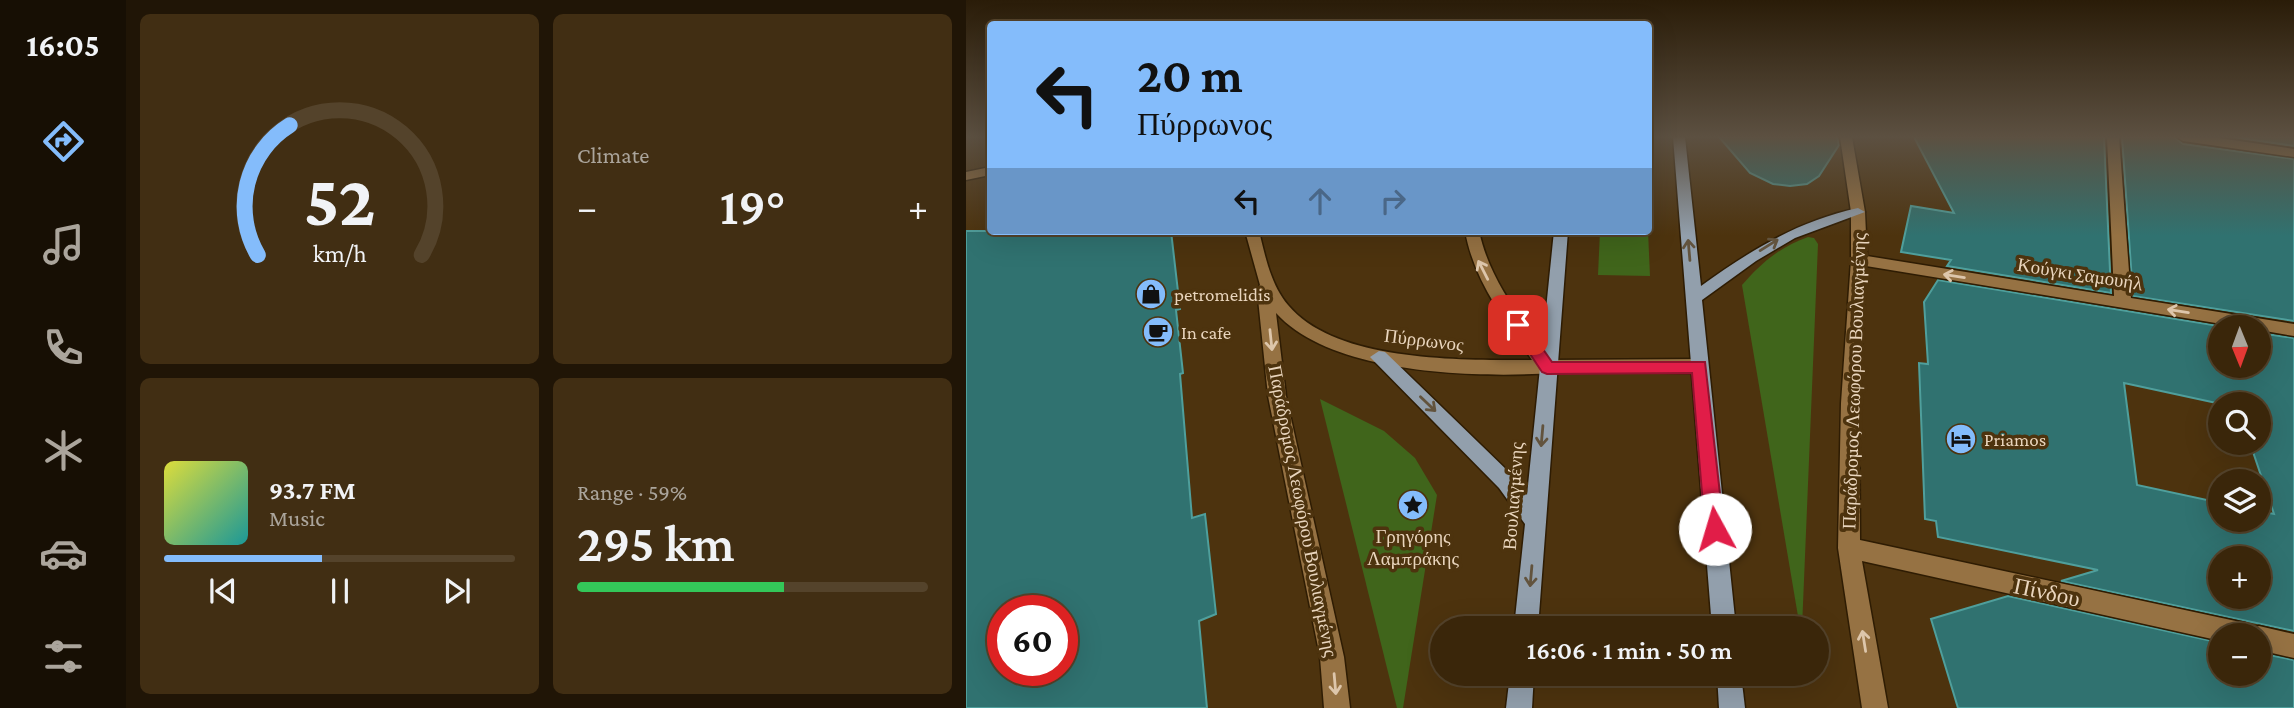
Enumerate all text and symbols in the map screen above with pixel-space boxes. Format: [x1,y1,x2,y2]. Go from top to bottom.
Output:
text: 16:05 [26,27,100,63]
text: 20 m [1137,48,1243,103]
icon: left [1022,49,1113,140]
text: Πύρρωνος [1137,106,1272,142]
icon: directions [39,117,88,166]
text: Climate [577,142,649,168]
text: 52 [304,160,375,241]
text: 19° [720,177,785,235]
icon: left [1228,182,1266,220]
icon: ahead [1301,182,1339,220]
icon: right [1374,182,1412,220]
text: − [577,186,597,228]
text: + [908,186,928,228]
icon: music [39,220,88,269]
street label: Παράδρομος Λεωφόρου Βουλιαγμένης [1838,232,1870,530]
one-way arrow [1758,238,1778,252]
one-way arrow [1682,239,1695,261]
text: km/h [313,240,366,267]
street label: Κούγκι Σαμουήλ [2016,254,2145,294]
one-way arrow [1476,260,1490,280]
one-way arrow [1943,269,1965,282]
shop icon: petromelidis [1134,277,1168,311]
place label: petromelidis [1174,284,1270,305]
pin [1488,295,1548,355]
one-way arrow [2167,304,2190,317]
icon: arrive [1499,306,1537,344]
cafe icon: In cafe [1141,315,1175,349]
north arrow [2208,315,2272,378]
map controls [2208,315,2271,686]
place label: In cafe [1181,322,1231,343]
icon: phone [39,323,88,372]
street label: Πύρρωνος [1383,325,1466,355]
one-way arrow [1265,328,1278,351]
street label: Παράδρομος Λεωφόρου Βουλιαγμένης [1264,363,1342,659]
button: search [2208,392,2271,455]
one-way arrow [1419,396,1436,413]
hotel icon: Priamos [1944,422,1978,456]
one-way arrow [1535,424,1548,447]
icon: climate [39,426,88,475]
place label: Priamos [1984,429,2046,450]
street label: Βουλιαγμένης [1499,441,1527,551]
button: layers [2208,469,2271,532]
text: 93.7 FM [269,476,356,505]
text: Range · 59% [577,479,687,505]
place icon: Γρηγόρης Λαμπράκης [1396,488,1430,522]
position arrow [1678,492,1752,566]
text: Music [269,505,325,531]
text: 295 km [577,514,735,572]
place label: Γρηγόρης Λαμπράκης [1367,526,1460,569]
icon: car [39,529,88,578]
button: + [2208,546,2271,609]
one-way arrow [1524,564,1537,586]
icon: previous [204,572,242,610]
icon: pause [321,572,359,610]
icon: next [438,572,476,610]
street label: Πίνδου [2012,572,2082,612]
speed limit sign: 60 [987,595,1078,686]
button: − [2208,623,2271,686]
one-way arrow [1857,630,1870,653]
icon: filters [39,632,88,681]
text: 16:06 · 1 min · 50 m [1527,636,1732,665]
one-way arrow [1328,672,1341,694]

